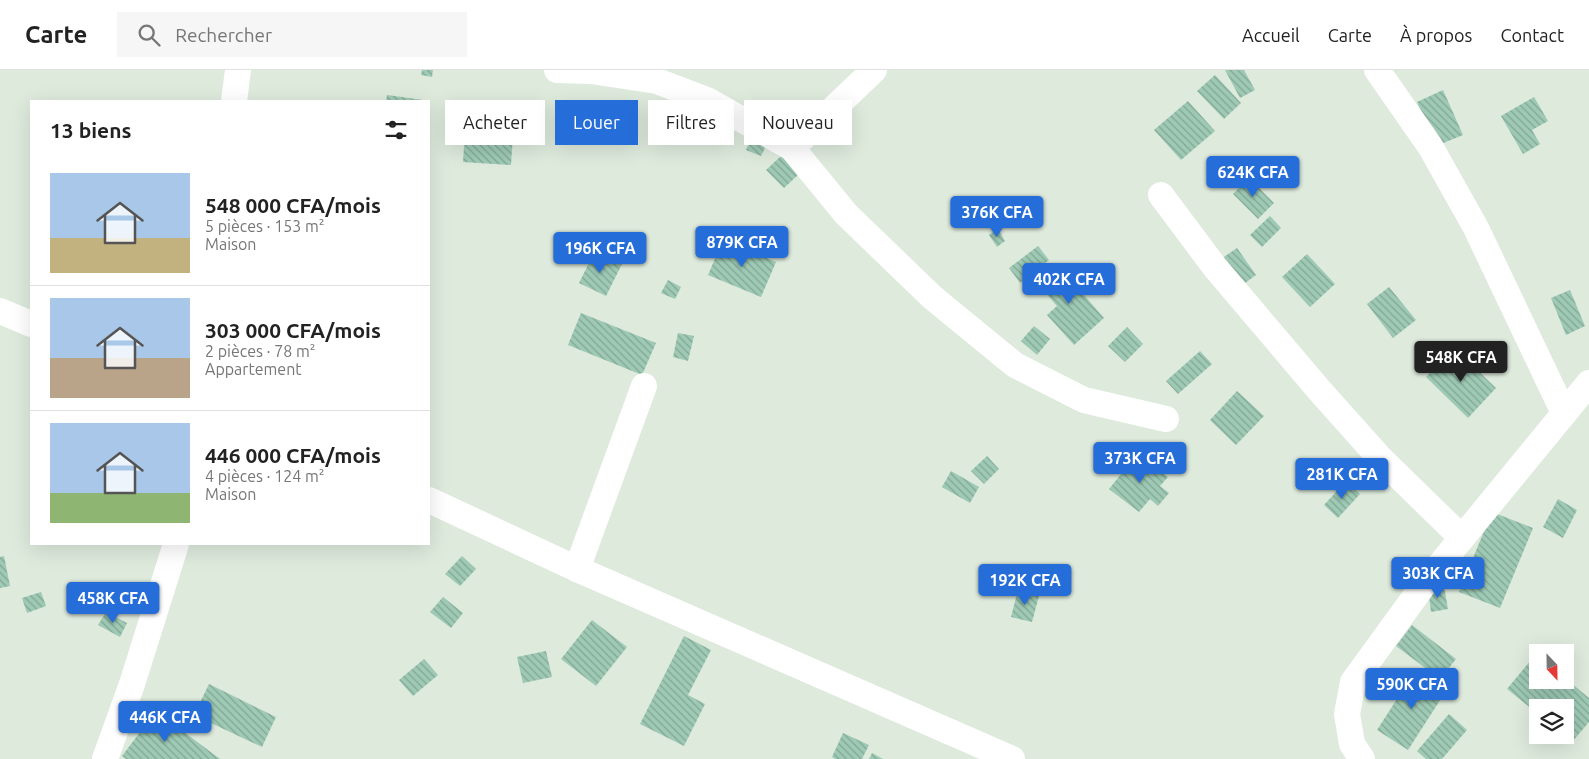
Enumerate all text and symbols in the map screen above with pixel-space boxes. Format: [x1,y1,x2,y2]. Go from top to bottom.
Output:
search box [117,12,467,57]
text: Carte [25,21,87,48]
icon: search [135,21,163,49]
text: Rechercher [175,24,272,46]
text: Accueil [1242,25,1300,45]
text: Carte [1328,25,1372,45]
text: À propos [1400,25,1472,45]
text: Contact [1500,25,1564,45]
chip: Acheter [445,100,545,145]
chip: Louer [555,100,638,145]
chip: Filtres [648,100,734,145]
chip: Nouveau [744,100,852,145]
icon: filters [382,116,410,144]
text: 13 biens [50,118,131,142]
pin: 624K CFA [1201,156,1305,198]
text: 624K CFA [1217,163,1289,181]
icon: home [90,193,150,253]
text: 548 000 CFA/mois [205,193,381,217]
pin: 376K CFA [945,196,1049,238]
text: 376K CFA [961,203,1033,221]
text: 5 pièces · 153 m² [205,217,325,235]
pin: 879K CFA [690,226,794,268]
pin: 196K CFA [548,232,652,274]
text: 879K CFA [706,233,778,251]
text: Maison [205,235,256,253]
text: 196K CFA [564,239,636,257]
pin: 402K CFA [1017,262,1121,305]
text: 402K CFA [1033,270,1105,288]
icon: home [90,318,150,378]
text: 303 000 CFA/mois [205,318,381,342]
pin: 548K CFA [1409,340,1513,383]
text: 2 pièces · 78 m² [205,342,315,360]
text: 548K CFA [1425,348,1497,366]
text: Appartement [205,360,302,378]
pin: 373K CFA [1088,442,1192,484]
icon: home [90,443,150,503]
text: 446 000 CFA/mois [205,443,381,467]
text: 373K CFA [1104,449,1176,467]
pin: 281K CFA [1290,458,1394,500]
text: 281K CFA [1306,465,1378,483]
text: 4 pièces · 124 m² [205,467,325,485]
text: Maison [205,485,256,503]
pin: 303K CFA [1386,556,1490,599]
pin: 192K CFA [973,564,1077,606]
text: 303K CFA [1402,564,1474,582]
text: 192K CFA [989,571,1061,589]
pin: 458K CFA [61,582,165,624]
text: 458K CFA [77,589,149,607]
north arrow [1529,644,1574,689]
map controls [1529,644,1574,744]
pin: 590K CFA [1360,668,1464,710]
text: 590K CFA [1376,675,1448,693]
button: layers [1529,699,1574,744]
pin: 446K CFA [113,700,217,743]
text: 446K CFA [129,708,201,726]

